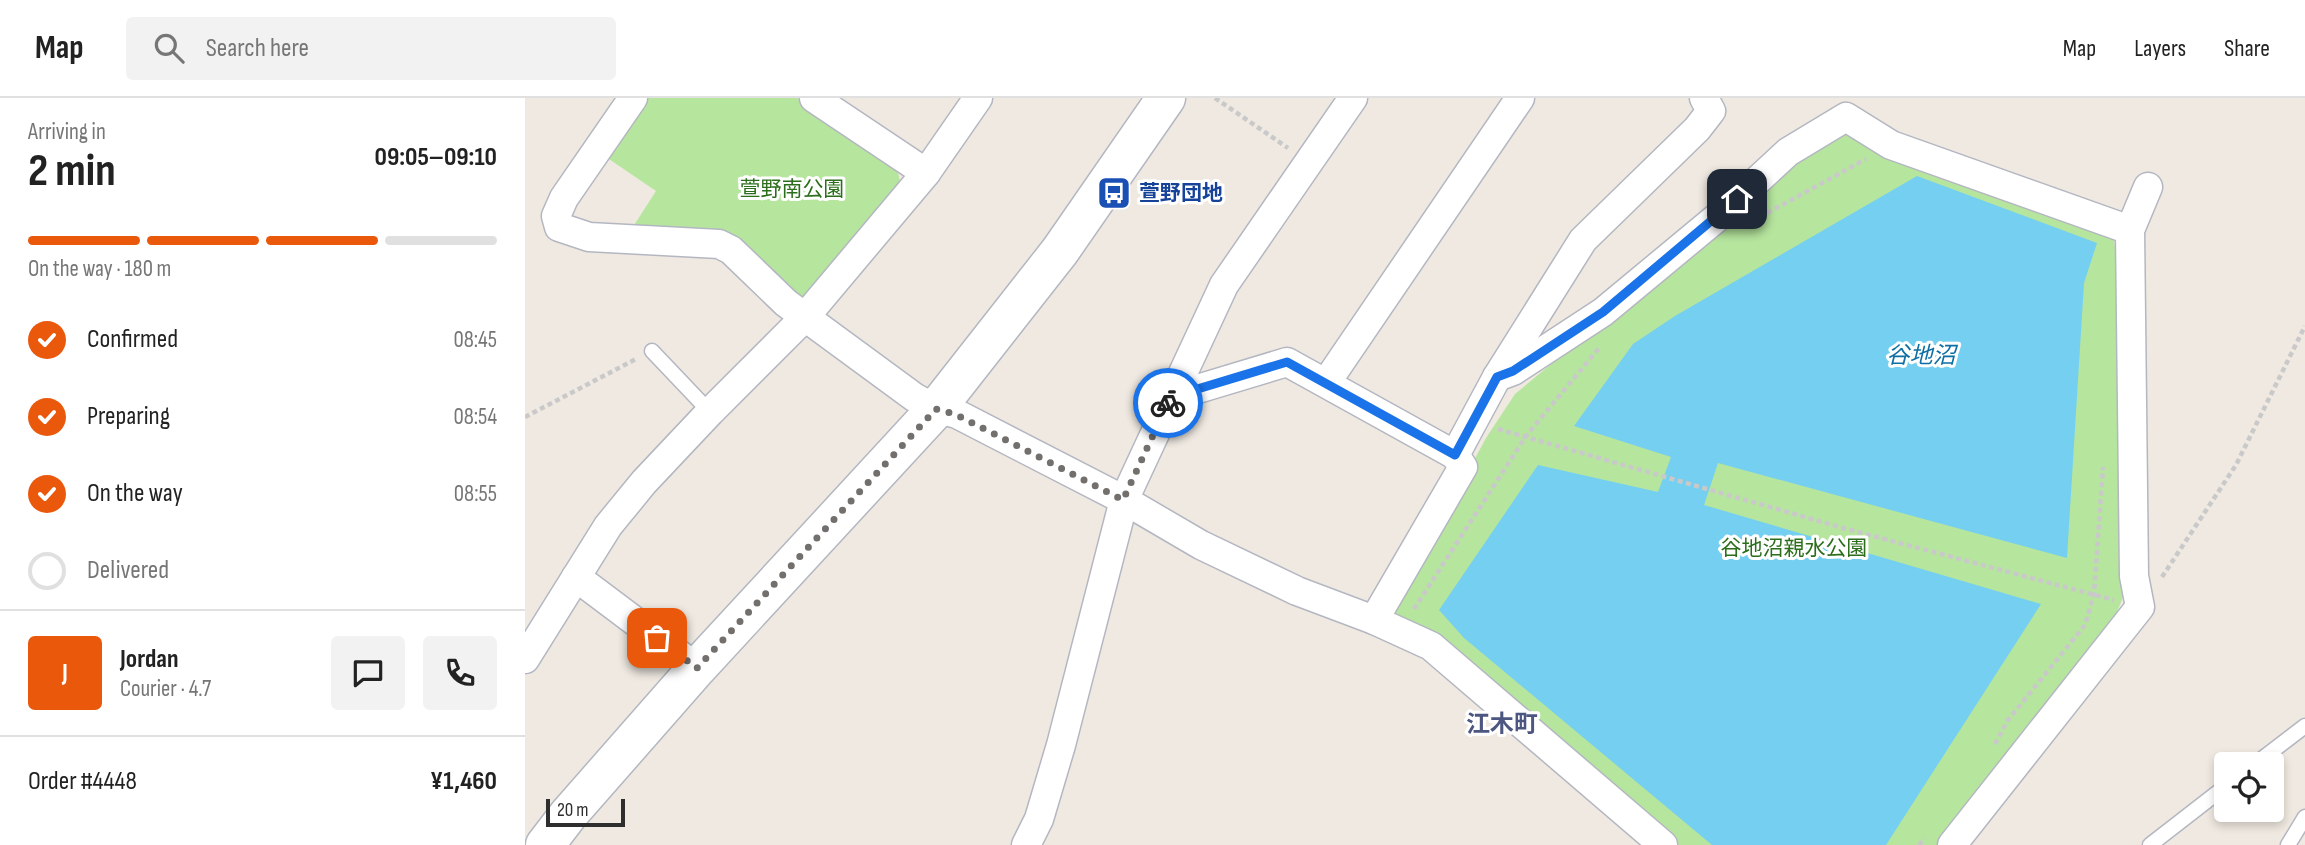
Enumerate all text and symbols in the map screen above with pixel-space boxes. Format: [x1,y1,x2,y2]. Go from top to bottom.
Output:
search box [126,17,616,80]
text: Map [35,28,84,68]
icon: search [150,29,188,67]
text: Search here [206,33,309,64]
text: Map [2063,34,2096,63]
text: Layers [2134,34,2186,63]
text: Share [2224,34,2270,63]
text: Arriving in [28,118,106,146]
text: 09:05–09:10 [375,142,497,173]
text: 2 min [28,144,116,199]
pin [1707,169,1767,229]
bus stop icon: 萱野団地 [1095,174,1133,212]
park label: 萱野南公園 [740,177,845,202]
icon: home [1718,180,1756,218]
place label: 萱野団地 [1139,181,1223,206]
text: On the way · 180 m [28,255,171,283]
icon: check [28,321,66,359]
text: Confirmed [87,324,178,355]
text: 08:45 [453,326,497,354]
water label: 谷地沼 [1887,342,1959,370]
courier [1133,368,1203,438]
icon: bike [1149,384,1187,422]
icon: check [28,398,66,436]
text: Preparing [87,401,170,432]
text: 08:54 [453,403,497,431]
icon: check [28,475,66,513]
text: On the way [87,478,183,509]
text: 08:55 [454,480,497,508]
park label: 谷地沼親水公園 [1721,536,1868,561]
text: Delivered [87,555,169,586]
pin [627,608,687,668]
icon: bag [638,619,676,657]
button: chat [331,636,405,710]
button: phone [423,636,497,710]
text: Jordan [120,644,178,675]
text: J [62,658,68,689]
text: Courier · 4.7 [120,675,211,703]
district label: 江木町 [1466,710,1538,739]
map controls [2214,752,2284,822]
button: locate [2214,752,2284,822]
text: Order #4448 [28,766,137,797]
text: ¥1,460 [430,766,497,797]
scale bar [546,796,625,828]
text: 20 m [557,799,589,822]

